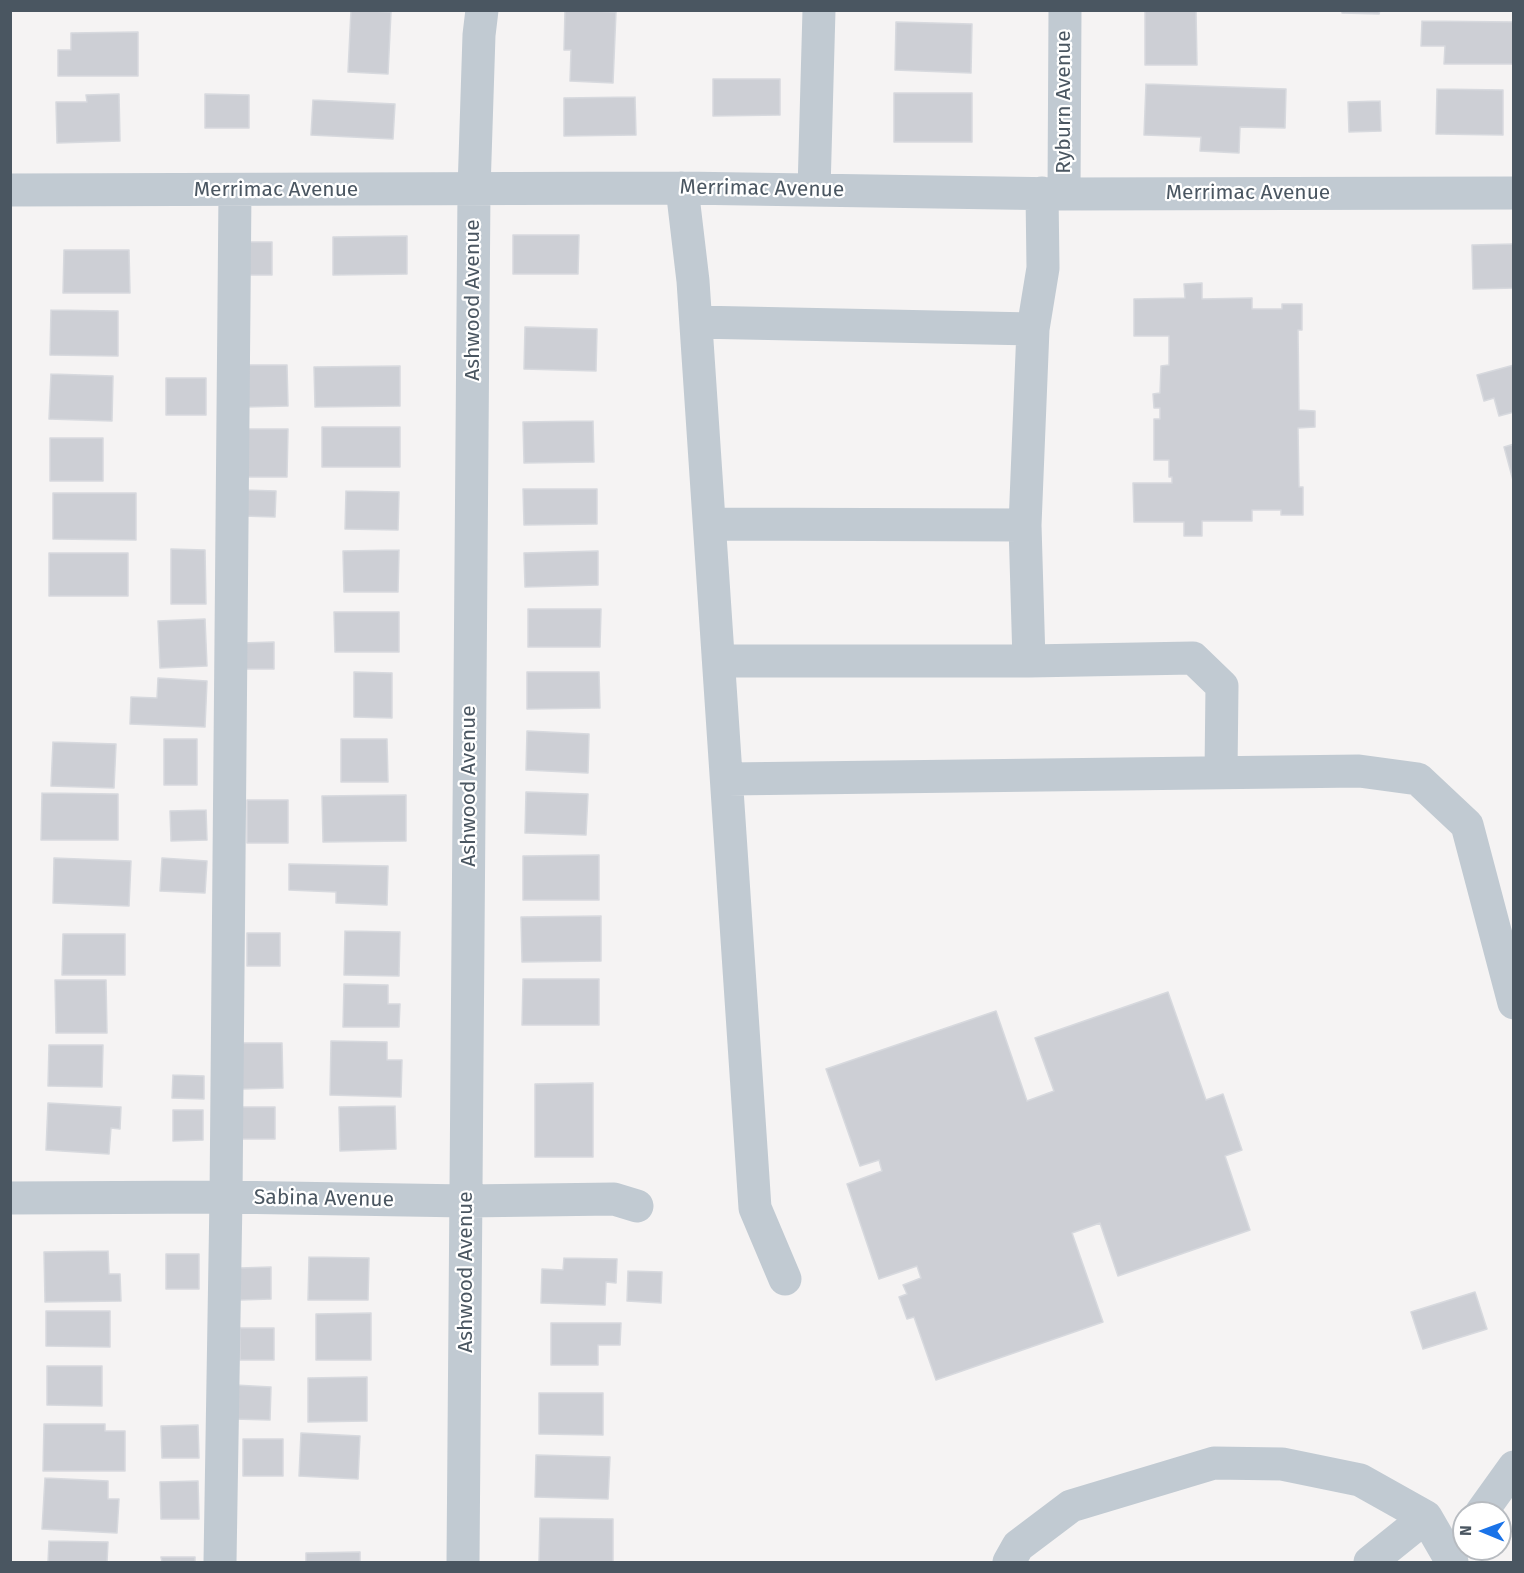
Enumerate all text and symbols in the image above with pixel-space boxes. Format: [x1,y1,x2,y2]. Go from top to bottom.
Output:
street label: Ryburn Avenue [1051,30,1077,174]
street label: Merrimac Avenue [679,175,845,203]
street label: Merrimac Avenue [194,177,358,203]
street label: Merrimac Avenue [1166,180,1330,206]
street label: Ashwood Avenue [460,219,486,381]
street label: Ashwood Avenue [456,705,482,867]
street label: Sabina Avenue [254,1185,394,1213]
street label: Ashwood Avenue [453,1191,479,1353]
north arrow [1452,1501,1512,1561]
text: N [1456,1525,1475,1536]

